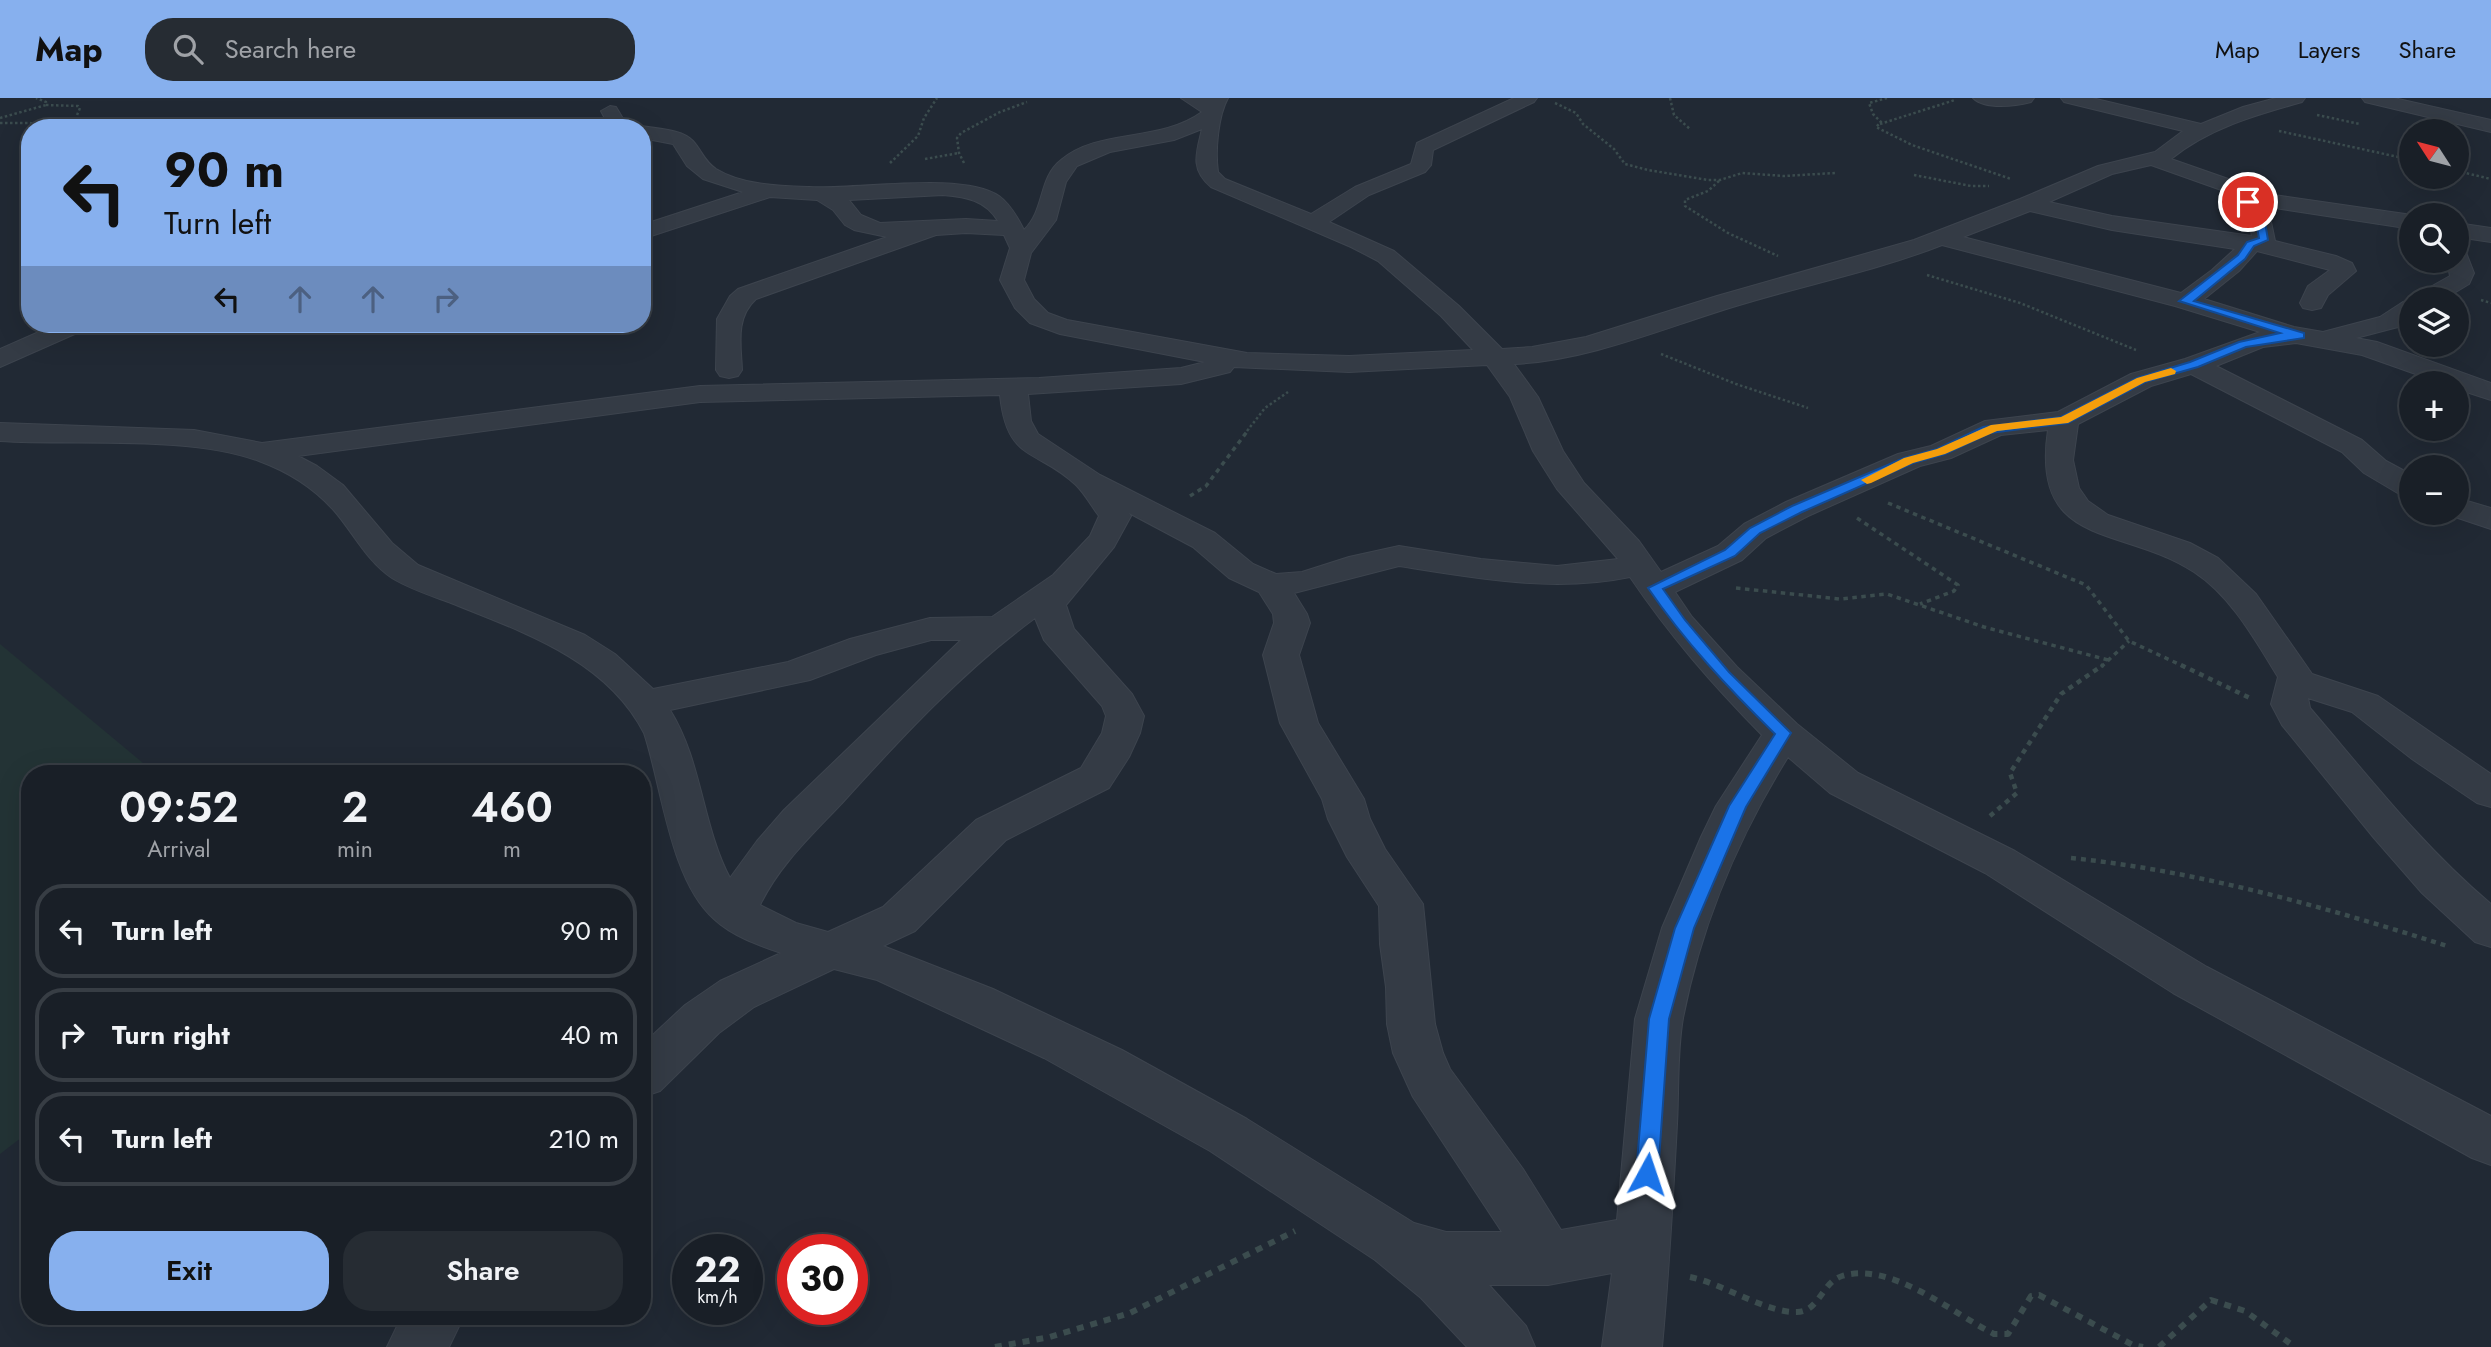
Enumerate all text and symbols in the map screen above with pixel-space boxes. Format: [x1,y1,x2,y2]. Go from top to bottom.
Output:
search box [145,18,635,81]
text: Map [35,26,103,73]
icon: search [169,30,207,68]
text: Search here [225,30,356,68]
text: Map [2215,32,2260,67]
text: Layers [2298,32,2360,67]
text: Share [2398,32,2456,67]
north arrow [2399,119,2469,189]
map controls [2399,119,2469,525]
text: 90 m [164,135,284,205]
icon: left [49,147,140,238]
pin [2218,172,2278,232]
icon: arrive [2229,183,2267,221]
text: Turn left [164,200,271,246]
button: search [2399,203,2469,273]
icon: left [208,280,246,318]
icon: ahead [281,280,319,318]
icon: ahead [354,280,392,318]
icon: right [427,280,465,318]
button: layers [2399,287,2469,357]
button: + [2399,371,2469,441]
button: − [2399,455,2469,525]
text: 09:52 [119,777,239,838]
text: 2 [342,777,368,838]
text: 460 [471,777,553,838]
text: Arrival [147,832,211,866]
text: min [337,832,373,866]
text: m [503,832,521,866]
icon: left [53,912,91,950]
text: Turn left [112,912,212,950]
text: 90 m [560,912,619,950]
icon: right [53,1016,91,1054]
text: Turn right [112,1016,230,1054]
text: 40 m [560,1016,619,1054]
icon: left [53,1120,91,1158]
text: Turn left [112,1120,212,1158]
text: 210 m [549,1120,619,1158]
position arrow [1610,1137,1684,1211]
button: Exit [49,1231,329,1311]
button: Share [343,1231,623,1311]
speed limit sign: 30 [777,1234,868,1325]
text: 22 [695,1245,740,1295]
text: km/h [697,1284,738,1310]

